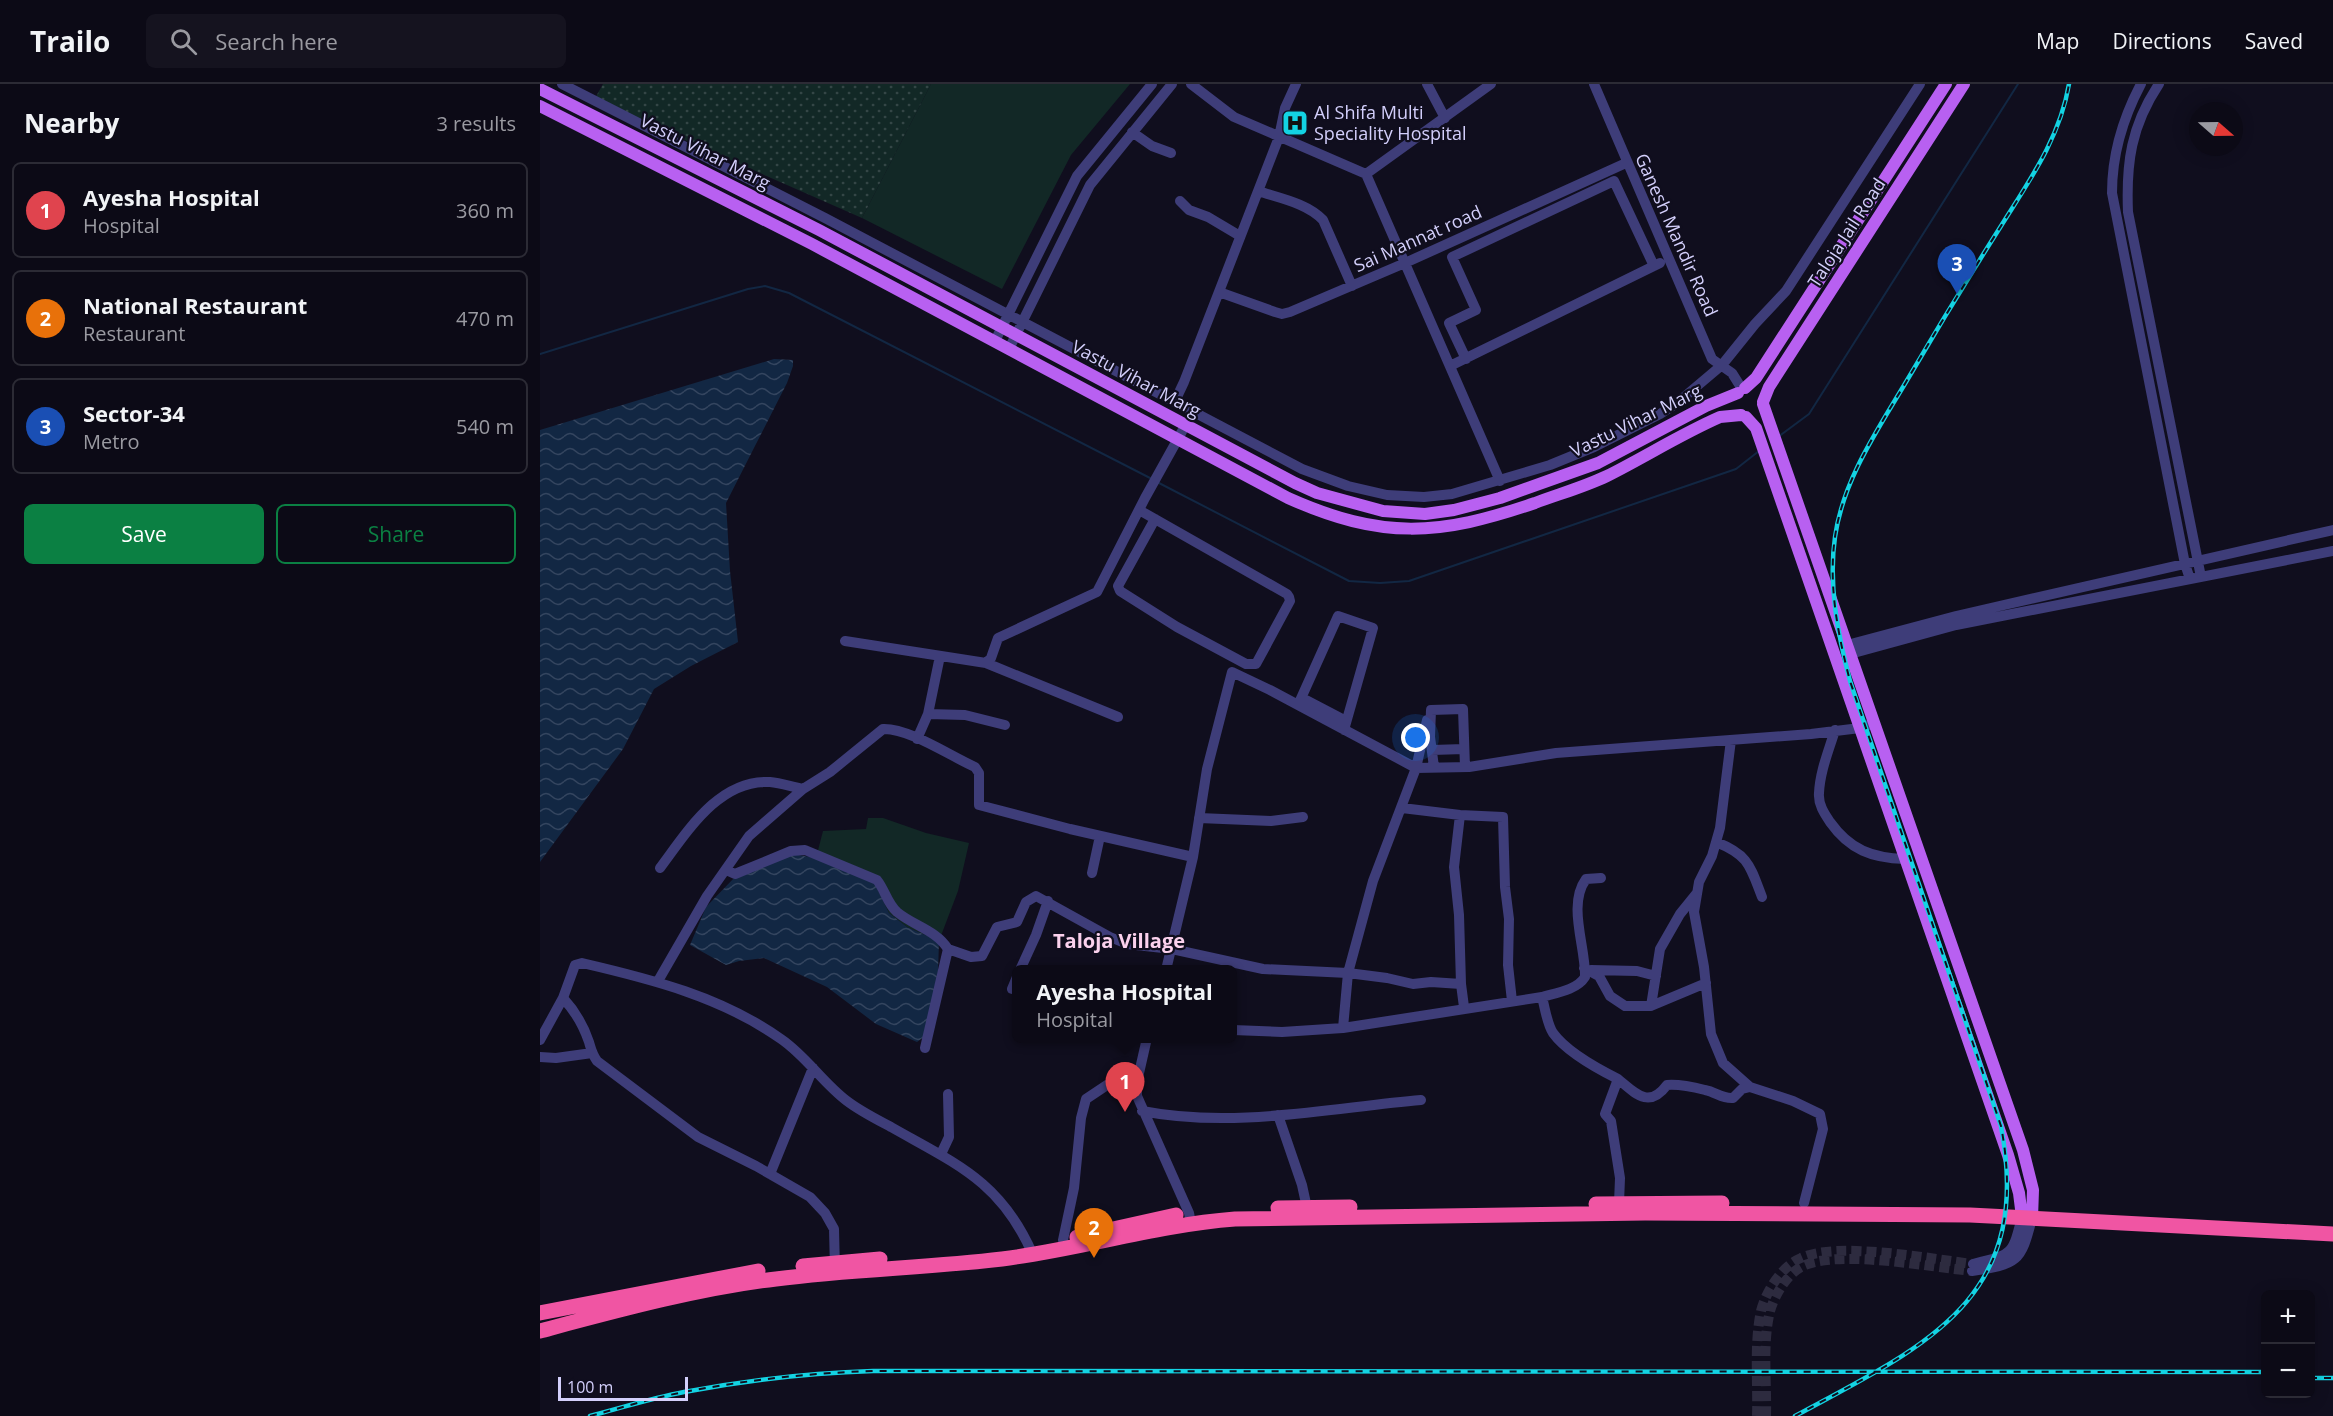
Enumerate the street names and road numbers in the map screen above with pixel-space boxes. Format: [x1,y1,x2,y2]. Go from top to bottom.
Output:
street label: Vastu Vihar Marg [636,108,775,194]
street label: Ganesh Mandir Road [1630,149,1724,320]
street label: Taloja Jail Road [1802,173,1891,292]
street label: Sai Mannat road [1350,199,1485,277]
street label: Vastu Vihar Marg [1068,334,1205,422]
street label: Vastu Vihar Marg [1566,378,1705,462]

